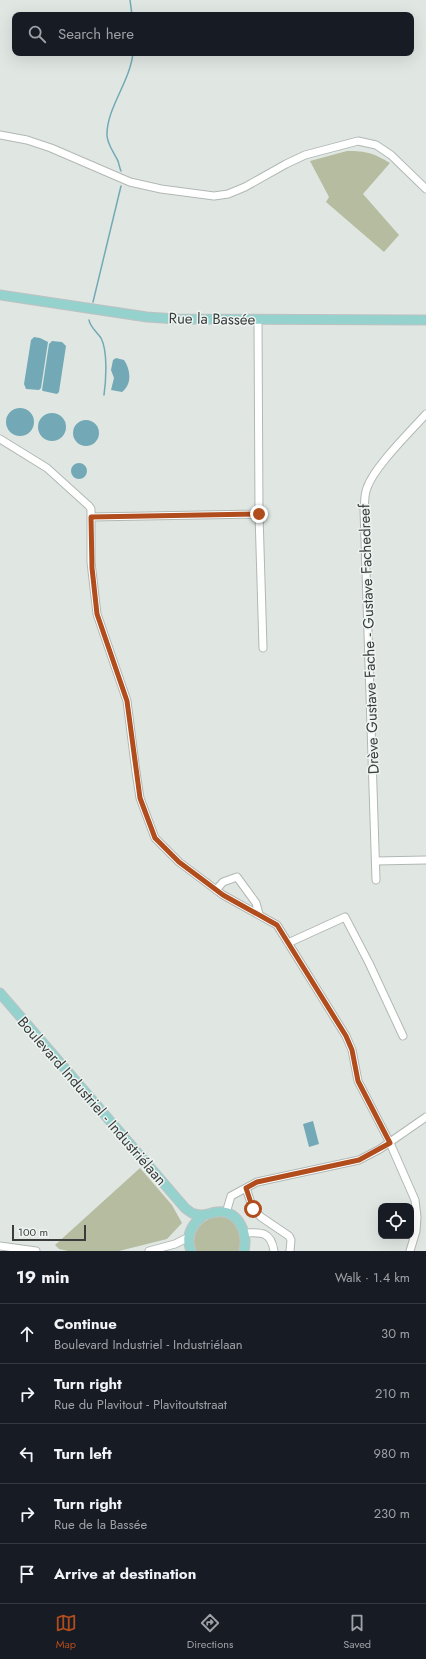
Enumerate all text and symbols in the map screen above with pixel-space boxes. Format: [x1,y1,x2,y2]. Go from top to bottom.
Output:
search box [12,12,414,56]
icon: search [26,23,48,45]
text: Search here [58,23,134,45]
street label: Rue la Bassée [168,307,256,331]
street label: Drève Gustave Fache - Gustave Fachedreef [353,503,385,775]
route end [250,505,268,523]
street label: Boulevard Industriel - Industriélaan [12,1012,172,1190]
route start [244,1200,262,1218]
map controls [378,1203,414,1239]
button: locate [378,1203,414,1239]
scale bar [12,1223,86,1242]
text: 100 m [18,1224,48,1240]
text: 19 min [16,1265,70,1289]
text: Walk · 1.4 km [335,1268,410,1287]
text: Continue [54,1313,117,1335]
icon: ahead [16,1323,38,1345]
text: 30 m [381,1324,410,1343]
text: Boulevard Industriel - Industriélaan [54,1335,243,1354]
text: Turn right [54,1373,122,1395]
icon: right [16,1383,38,1405]
text: 210 m [375,1384,410,1403]
text: Rue du Plavitout - Plavitoutstraat [54,1395,227,1414]
icon: left [16,1443,38,1465]
text: Turn left [54,1443,112,1465]
text: 980 m [374,1444,410,1463]
text: Turn right [54,1493,122,1515]
icon: right [16,1503,38,1525]
text: 230 m [374,1504,410,1523]
text: Rue de la Bassée [54,1515,147,1534]
icon: arrive [16,1563,38,1585]
text: Arrive at destination [54,1563,196,1585]
tab: Map [55,1612,77,1652]
tab: Directions [187,1612,233,1652]
tab: Saved [343,1612,371,1652]

